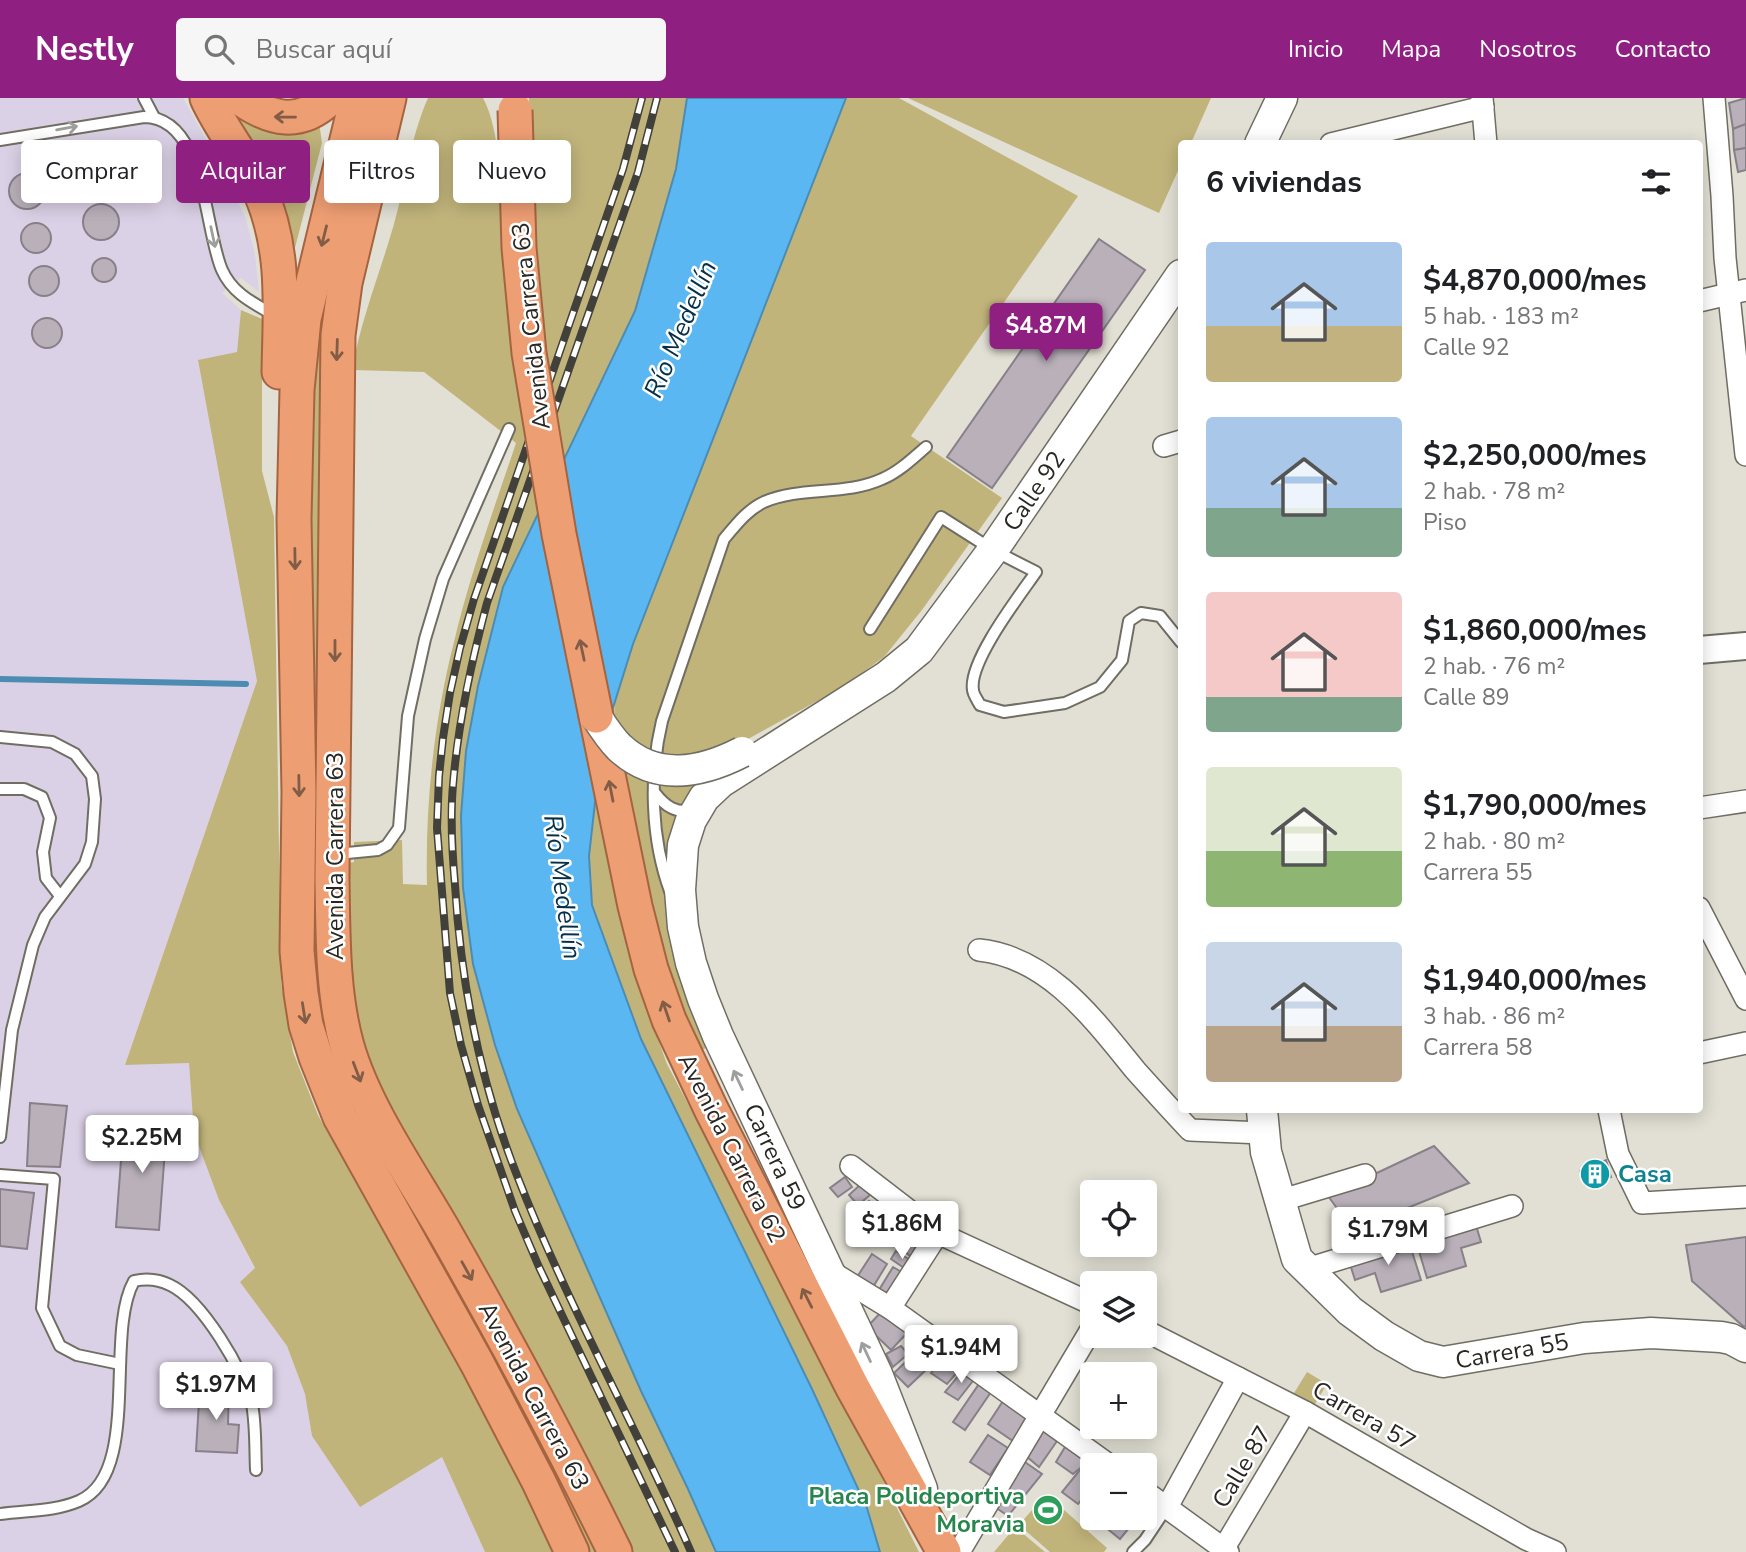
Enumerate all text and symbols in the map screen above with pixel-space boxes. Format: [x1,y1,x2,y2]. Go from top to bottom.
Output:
search box [176,18,666,81]
text: Nestly [35,27,134,72]
icon: search [200,30,238,68]
text: Buscar aquí [256,32,392,67]
text: Inicio [1288,33,1343,65]
text: Mapa [1381,33,1441,65]
text: Nosotros [1479,33,1577,65]
text: Contacto [1615,33,1711,65]
one-way arrow [274,110,297,123]
one-way arrow [55,121,78,134]
chip: Comprar [21,140,162,203]
chip: Alquilar [176,140,310,203]
chip: Filtros [324,140,439,203]
chip: Nuevo [453,140,571,203]
text: 6 viviendas [1206,162,1362,203]
icon: filters [1637,163,1675,201]
street label: Avenida Carrera 63 [504,221,558,431]
one-way arrow [317,224,330,247]
one-way arrow [206,225,220,248]
water label: Río Medellín [636,255,725,403]
text: $4,870,000/mes [1423,260,1647,301]
icon: home [1262,270,1346,354]
text: 5 hab. · 183 m² [1423,301,1579,332]
pin: $4.87M [989,303,1103,363]
text: $4.87M [1006,310,1086,341]
text: Calle 92 [1423,332,1510,363]
one-way arrow [330,339,343,362]
text: $2,250,000/mes [1423,435,1647,476]
street label: Calle 92 [995,445,1073,537]
icon: home [1262,445,1346,529]
text: 2 hab. · 78 m² [1423,476,1565,507]
text: Piso [1423,507,1467,538]
one-way arrow [288,547,301,570]
text: $1,860,000/mes [1423,610,1647,651]
icon: home [1262,620,1346,704]
one-way arrow [574,639,588,662]
one-way arrow [328,640,342,663]
text: 2 hab. · 76 m² [1423,651,1565,682]
text: Calle 89 [1423,682,1510,713]
street label: Avenida Carrera 63 [319,752,351,960]
one-way arrow [292,774,306,797]
one-way arrow [604,780,617,803]
text: $1,790,000/mes [1423,785,1647,826]
icon: home [1262,795,1346,879]
water label: Río Medellín [535,812,590,962]
text: 2 hab. · 80 m² [1423,826,1565,857]
text: Carrera 55 [1423,857,1533,888]
text: $1,940,000/mes [1423,960,1647,1001]
icon: home [1262,970,1346,1054]
one-way arrow [298,1001,311,1024]
one-way arrow [659,1001,671,1023]
text: 3 hab. · 86 m² [1423,1001,1565,1032]
text: Carrera 58 [1423,1032,1533,1063]
street label: Avenida Carrera 62 [670,1048,794,1248]
one-way arrow [351,1061,364,1082]
one-way arrow [731,1069,744,1091]
street label: Carrera 59 [736,1098,814,1216]
pin: $2.25M [85,1116,199,1175]
text: $2.25M [102,1122,182,1153]
building icon: Casa [1578,1157,1612,1191]
place label: Casa [1618,1158,1672,1190]
map controls [1080,1180,1157,1530]
button: locate [1080,1180,1157,1257]
pin: $1.86M [845,1202,959,1261]
text: $1.86M [862,1208,942,1239]
pin: $1.79M [1331,1208,1445,1267]
text: $1.79M [1348,1214,1428,1245]
one-way arrow [461,1260,474,1281]
button: layers [1080,1271,1157,1348]
one-way arrow [800,1288,814,1308]
street label: Avenida Carrera 63 [471,1297,597,1495]
street label: Carrera 55 [1453,1325,1571,1377]
pin: $1.94M [904,1326,1018,1385]
text: $1.94M [921,1332,1001,1363]
one-way arrow [859,1342,873,1363]
pin: $1.97M [159,1362,273,1422]
button: + [1080,1362,1157,1439]
text: $1.97M [176,1369,256,1400]
street label: Carrera 57 [1306,1374,1422,1458]
street label: Calle 87 [1205,1420,1279,1514]
button: − [1080,1453,1157,1530]
place label: Placa Polideportiva Moravia [808,1480,1025,1540]
sports icon: Placa Polideportiva Moravia [1031,1493,1065,1527]

